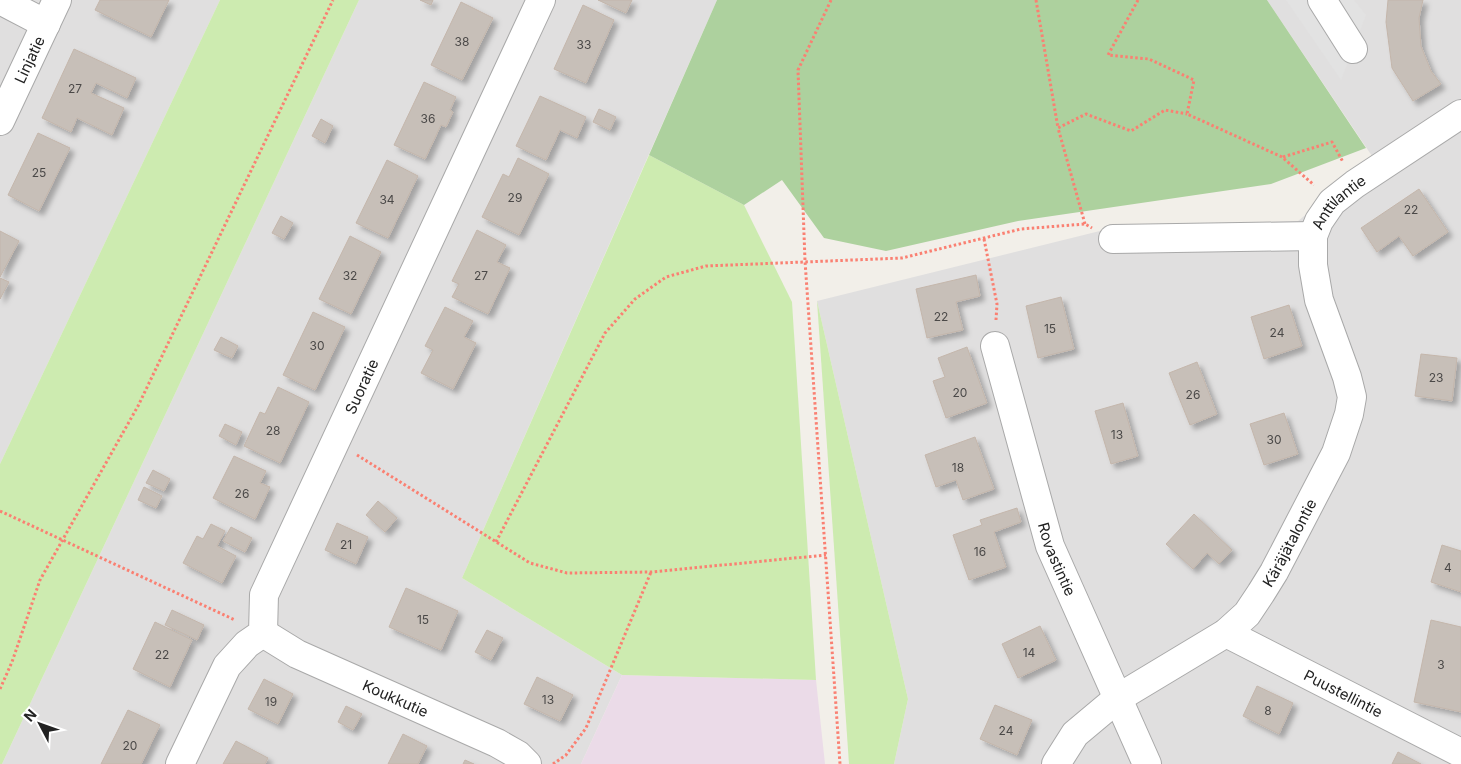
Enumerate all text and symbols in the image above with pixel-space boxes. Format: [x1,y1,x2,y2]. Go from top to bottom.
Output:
street label: Linjatie [10,33,48,86]
house number: 38 [455,34,469,49]
house number: 33 [577,37,591,52]
house number: 27 [68,81,82,96]
house number: 36 [421,111,435,126]
house number: 25 [32,165,46,180]
street label: Anttilantie [1307,170,1369,232]
house number: 29 [508,190,522,205]
house number: 34 [379,192,395,207]
house number: 22 [1404,202,1418,217]
house number: 32 [343,268,357,283]
house number: 27 [474,268,488,283]
house number: 22 [934,309,948,324]
house number: 15 [1044,321,1056,336]
house number: 24 [1270,325,1285,340]
house number: 30 [310,338,324,353]
street label: Suoratie [340,356,382,417]
house number: 23 [1429,370,1443,385]
house number: 20 [953,385,967,400]
house number: 26 [1186,387,1200,402]
house number: 28 [266,423,280,438]
house number: 13 [1111,427,1123,442]
house number: 30 [1267,432,1281,447]
house number: 18 [952,460,964,475]
house number: 26 [235,486,249,501]
street label: Käräjätalontie [1258,495,1320,590]
street label: Rovastintie [1034,520,1080,599]
house number: 21 [340,537,352,552]
house number: 16 [974,544,986,559]
house number: 4 [1444,560,1452,575]
house number: 15 [417,612,429,627]
house number: 14 [1023,645,1036,660]
house number: 22 [155,647,169,662]
house number: 3 [1437,657,1445,672]
street label: Puustellintie [1301,665,1386,721]
street label: Koukkutie [360,675,432,721]
house number: 13 [542,692,554,707]
house number: 19 [265,694,277,709]
north arrow [15,699,65,749]
house number: 8 [1264,703,1272,718]
text: N [20,706,40,725]
house number: 24 [999,723,1014,738]
house number: 20 [123,738,137,753]

